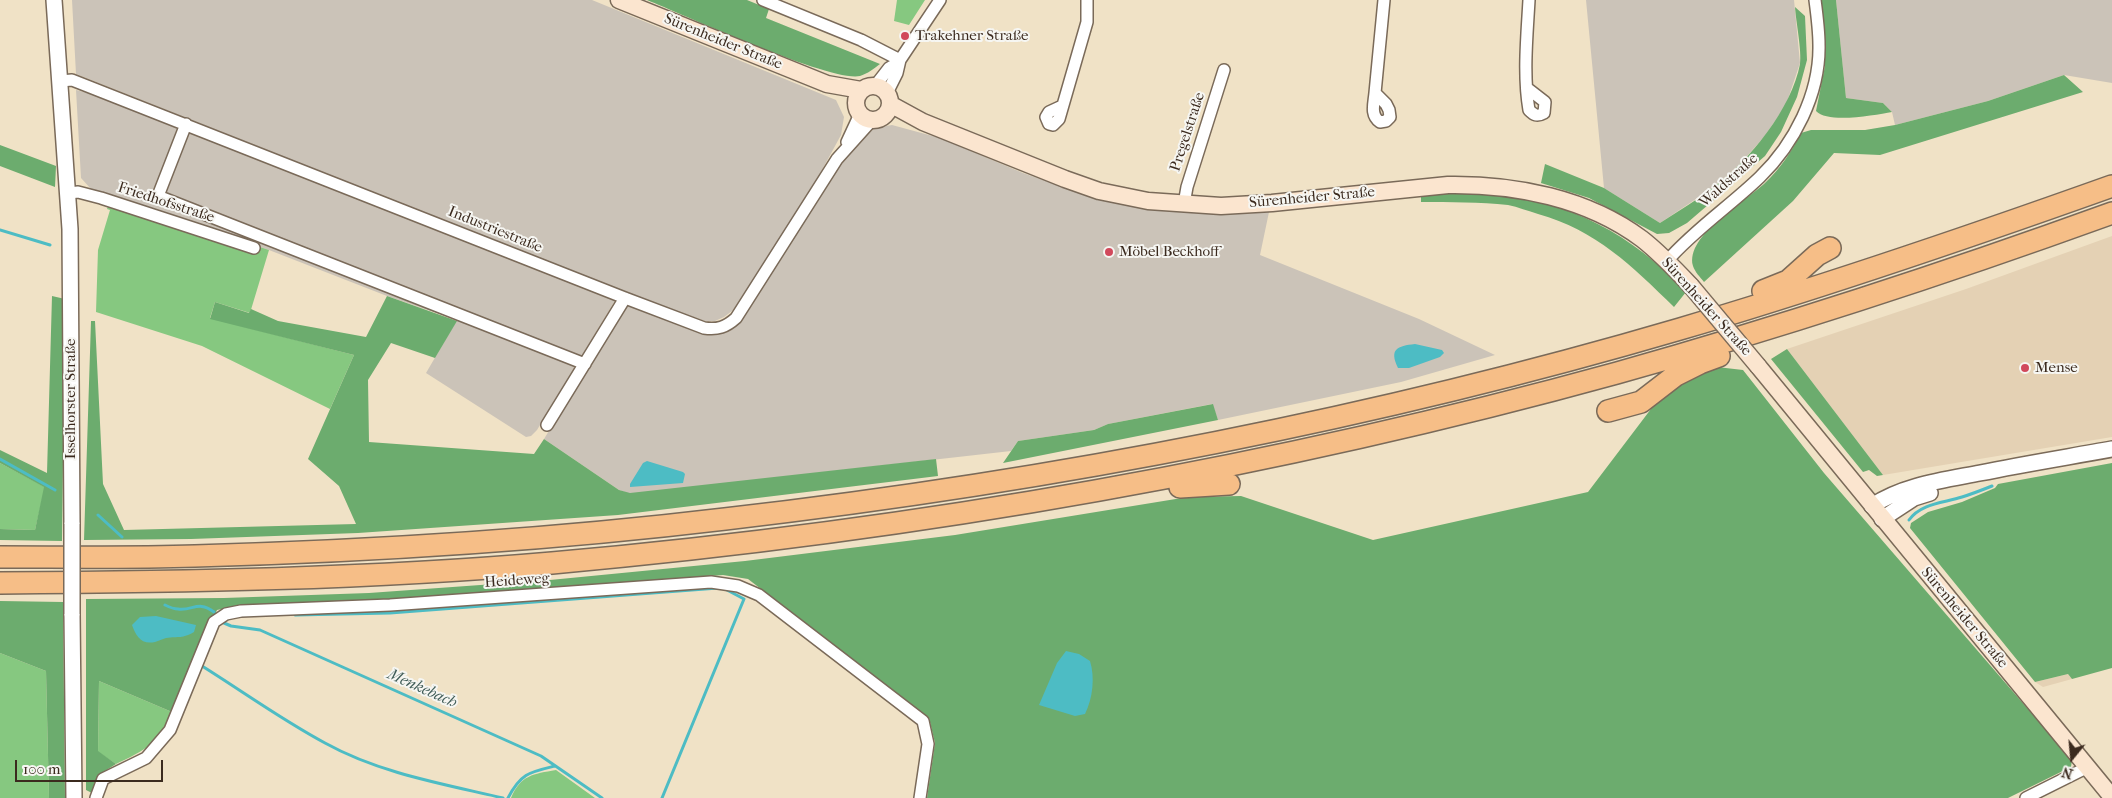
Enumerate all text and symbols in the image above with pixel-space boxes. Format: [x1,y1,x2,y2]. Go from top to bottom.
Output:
street label: Sürenheider Straße [661,10,785,74]
place label: Trakehner Straße [915,27,1028,45]
marker: Trakehner Straße [899,30,911,42]
street label: Pregelstraße [1167,90,1209,174]
street label: Waldstraße [1696,150,1762,212]
street label: Friedhofsstraße [115,179,217,227]
street label: Sürenheider Straße [1248,184,1376,212]
street label: Industriestraße [445,203,545,257]
place label: Möbel Beckhoff [1119,243,1219,261]
marker: Möbel Beckhoff [1103,246,1115,258]
street label: Sürenheider Straße [1657,254,1755,360]
street label: Isselhorster Straße [62,339,80,459]
place label: Mense [2035,359,2078,377]
marker: Mense [2019,362,2031,374]
street label: Sürenheider Straße [1917,564,2011,672]
street label: Heideweg [484,570,550,592]
water label: Menkebach [384,665,460,713]
north arrow [2047,733,2097,783]
scale bar [18,750,165,782]
text: 100 m [23,760,61,778]
text: N [2060,763,2075,783]

